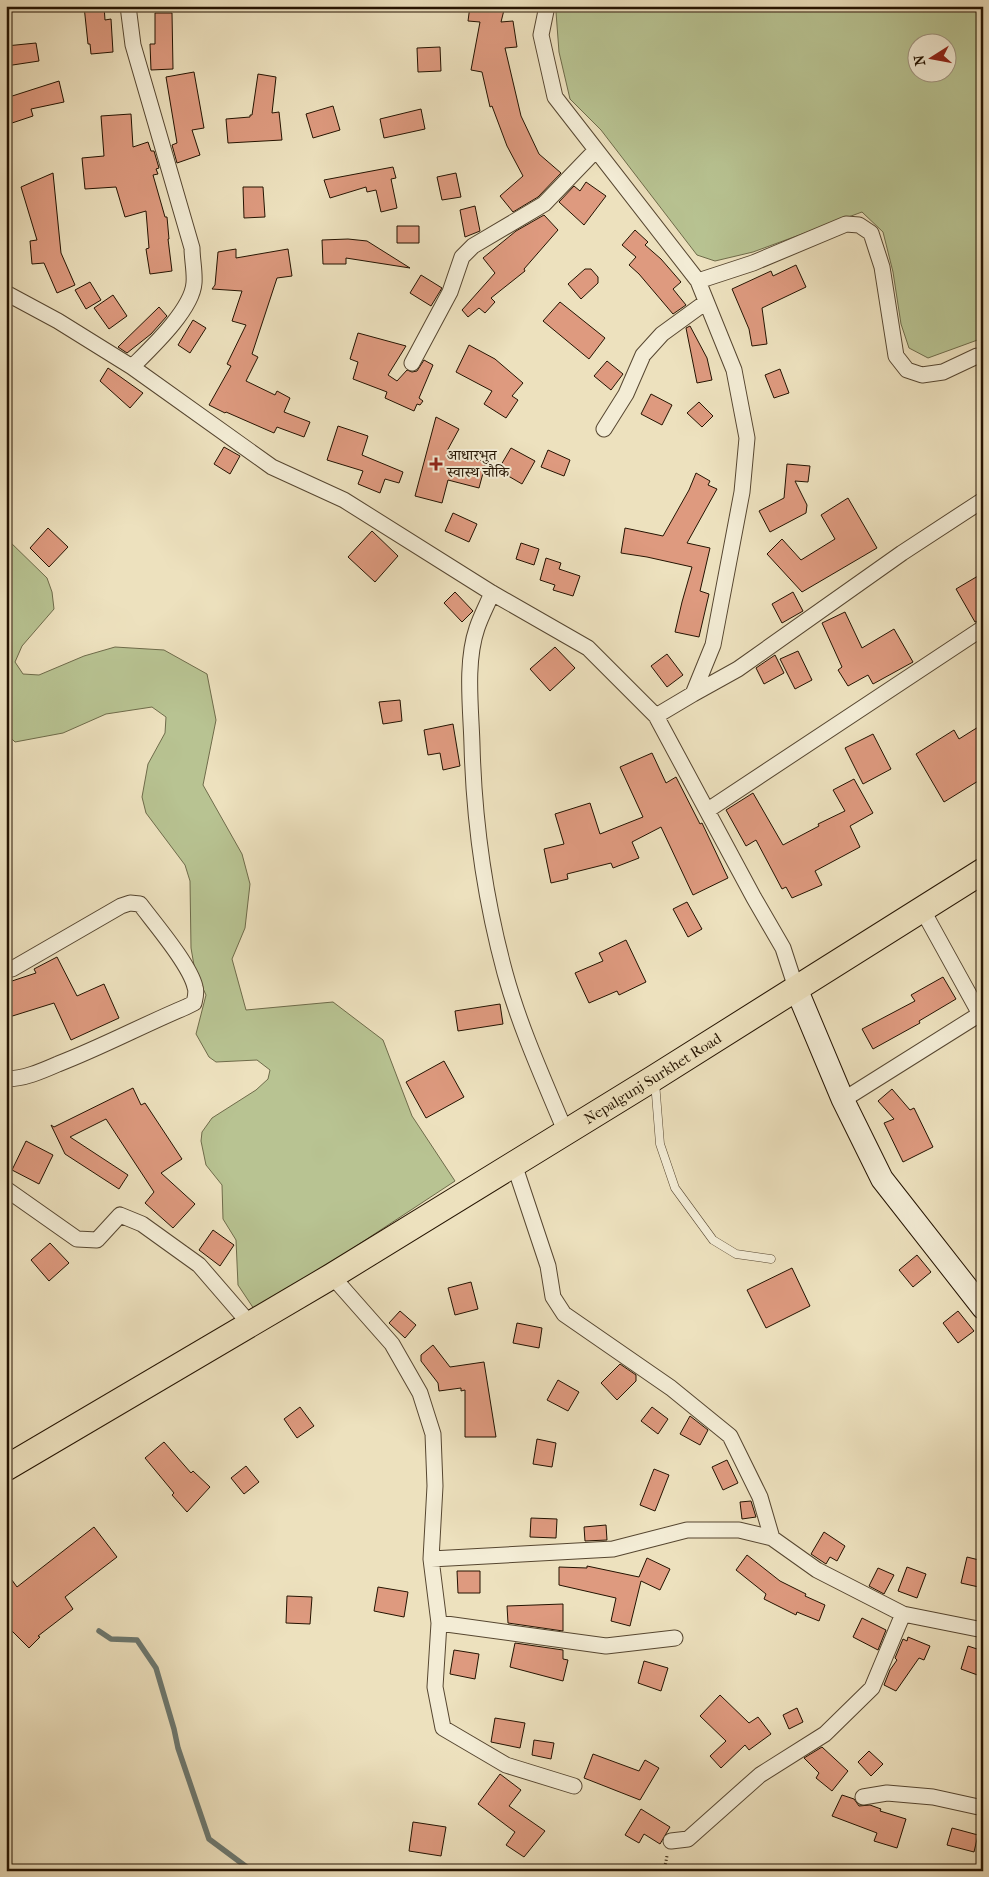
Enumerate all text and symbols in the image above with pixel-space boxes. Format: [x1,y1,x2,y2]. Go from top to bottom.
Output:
north arrow [906,32,956,82]
text: N [910,53,929,67]
place label: आधारभुत स्वास्थ चौकि [446,446,510,481]
marker: आधारभुत स्वास्थ चौकि [429,457,443,471]
street label: Nepalgunj Surkhet Road [581,1029,725,1128]

